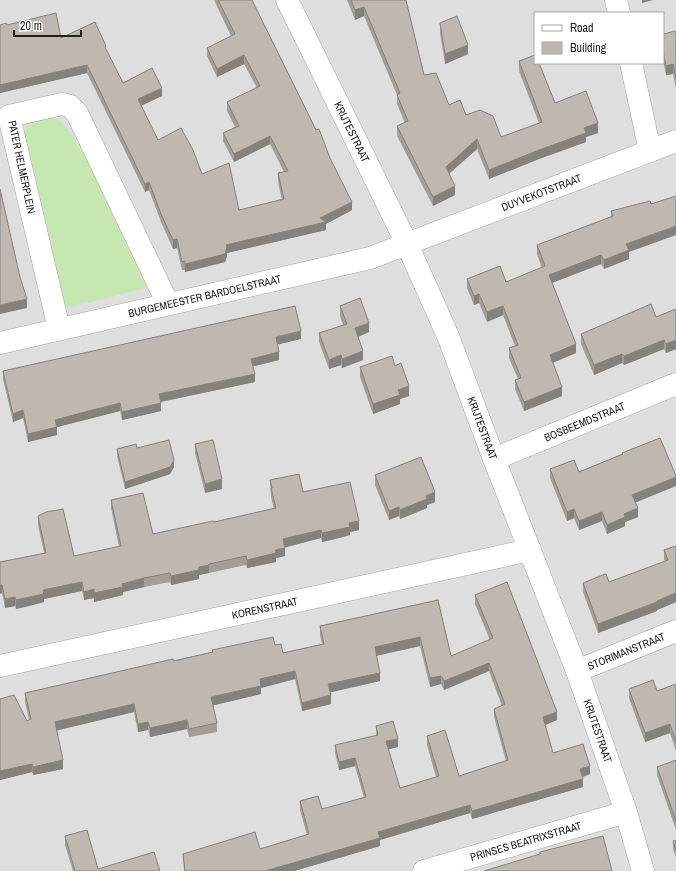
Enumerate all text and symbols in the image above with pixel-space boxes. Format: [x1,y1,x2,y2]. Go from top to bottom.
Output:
scale bar [14,12,81,38]
legend [534,12,664,64]
text: 20 m [20,18,42,34]
text: Road [570,20,594,36]
text: Building [570,40,607,56]
street label: KRIJTESTRAAT [331,99,373,165]
street label: PATER HELMERPLEIN [5,119,39,215]
street label: DUYVEKOTSTRAAT [499,171,584,214]
street label: BURGEMEESTER BARDOELSTRAAT [127,272,283,320]
street label: KRIJTESTRAAT [464,395,501,462]
street label: BOSBEEMDSTRAAT [542,399,628,445]
street label: KORENSTRAAT [230,594,299,622]
street label: STORIMANSTRAAT [585,629,667,673]
street label: KRIJTESTRAAT [580,697,615,765]
street label: PRINSES BEATRIXSTRAAT [469,818,583,864]

